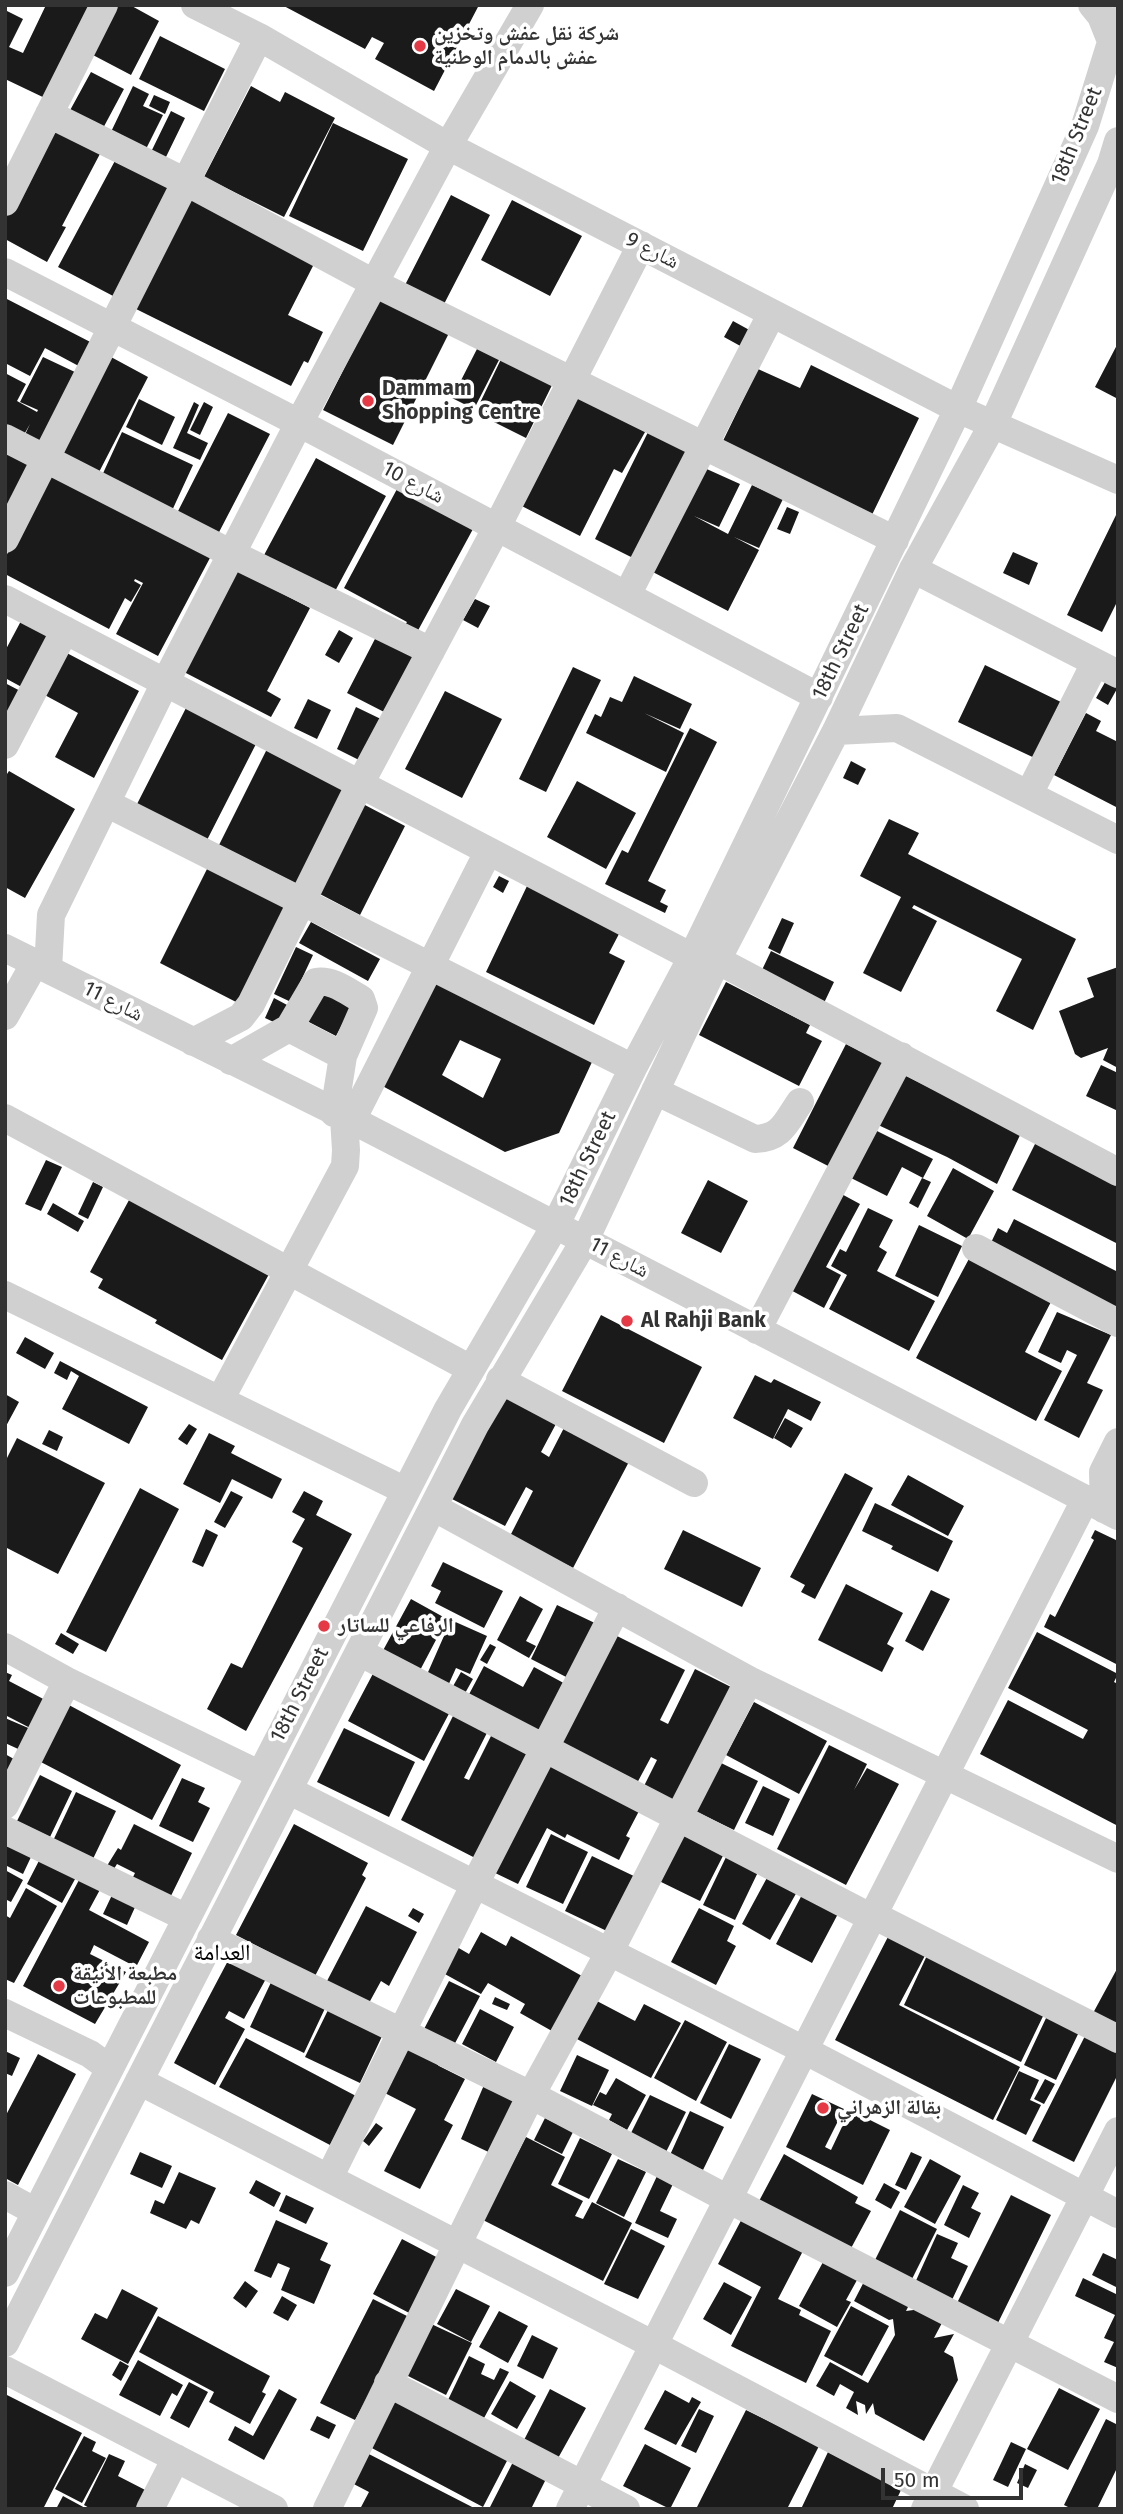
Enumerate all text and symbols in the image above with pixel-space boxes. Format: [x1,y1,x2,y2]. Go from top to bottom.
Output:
place label: شركة نقل عفش وتخزين عفش بالدمام الوطنية [434,21,619,71]
marker: شركة نقل عفش وتخزين عفش بالدمام الوطنية [412,38,428,54]
street label: 18th Street [1046,83,1108,189]
street label: شارع 9 [621,227,683,275]
place label: Dammam Shopping Centre [382,376,541,426]
marker: Dammam Shopping Centre [360,393,376,409]
street label: شارع 10 [378,456,448,510]
street label: 18th Street [807,600,875,704]
street label: شارع 11 [79,976,147,1028]
street label: 18th Street [554,1107,622,1211]
street label: شارع 11 [585,1232,653,1284]
place label: Al Rahji Bank [641,1308,766,1334]
marker: Al Rahji Bank [619,1313,635,1329]
place label: الرفاعي للساتار [338,1613,454,1639]
marker: الرفاعي للساتار [316,1618,332,1634]
street label: 18th Street [265,1643,335,1747]
district label: العدامة [193,1940,251,1968]
place label: مطبعة الأنيقة للمطبوعات [73,1961,177,2011]
marker: مطبعة الأنيقة للمطبوعات [51,1978,67,1994]
place label: بقالة الزهراني [837,2095,941,2121]
marker: بقالة الزهراني [815,2100,831,2116]
scale bar [885,2454,1027,2498]
text: 50 m [894,2467,940,2493]

